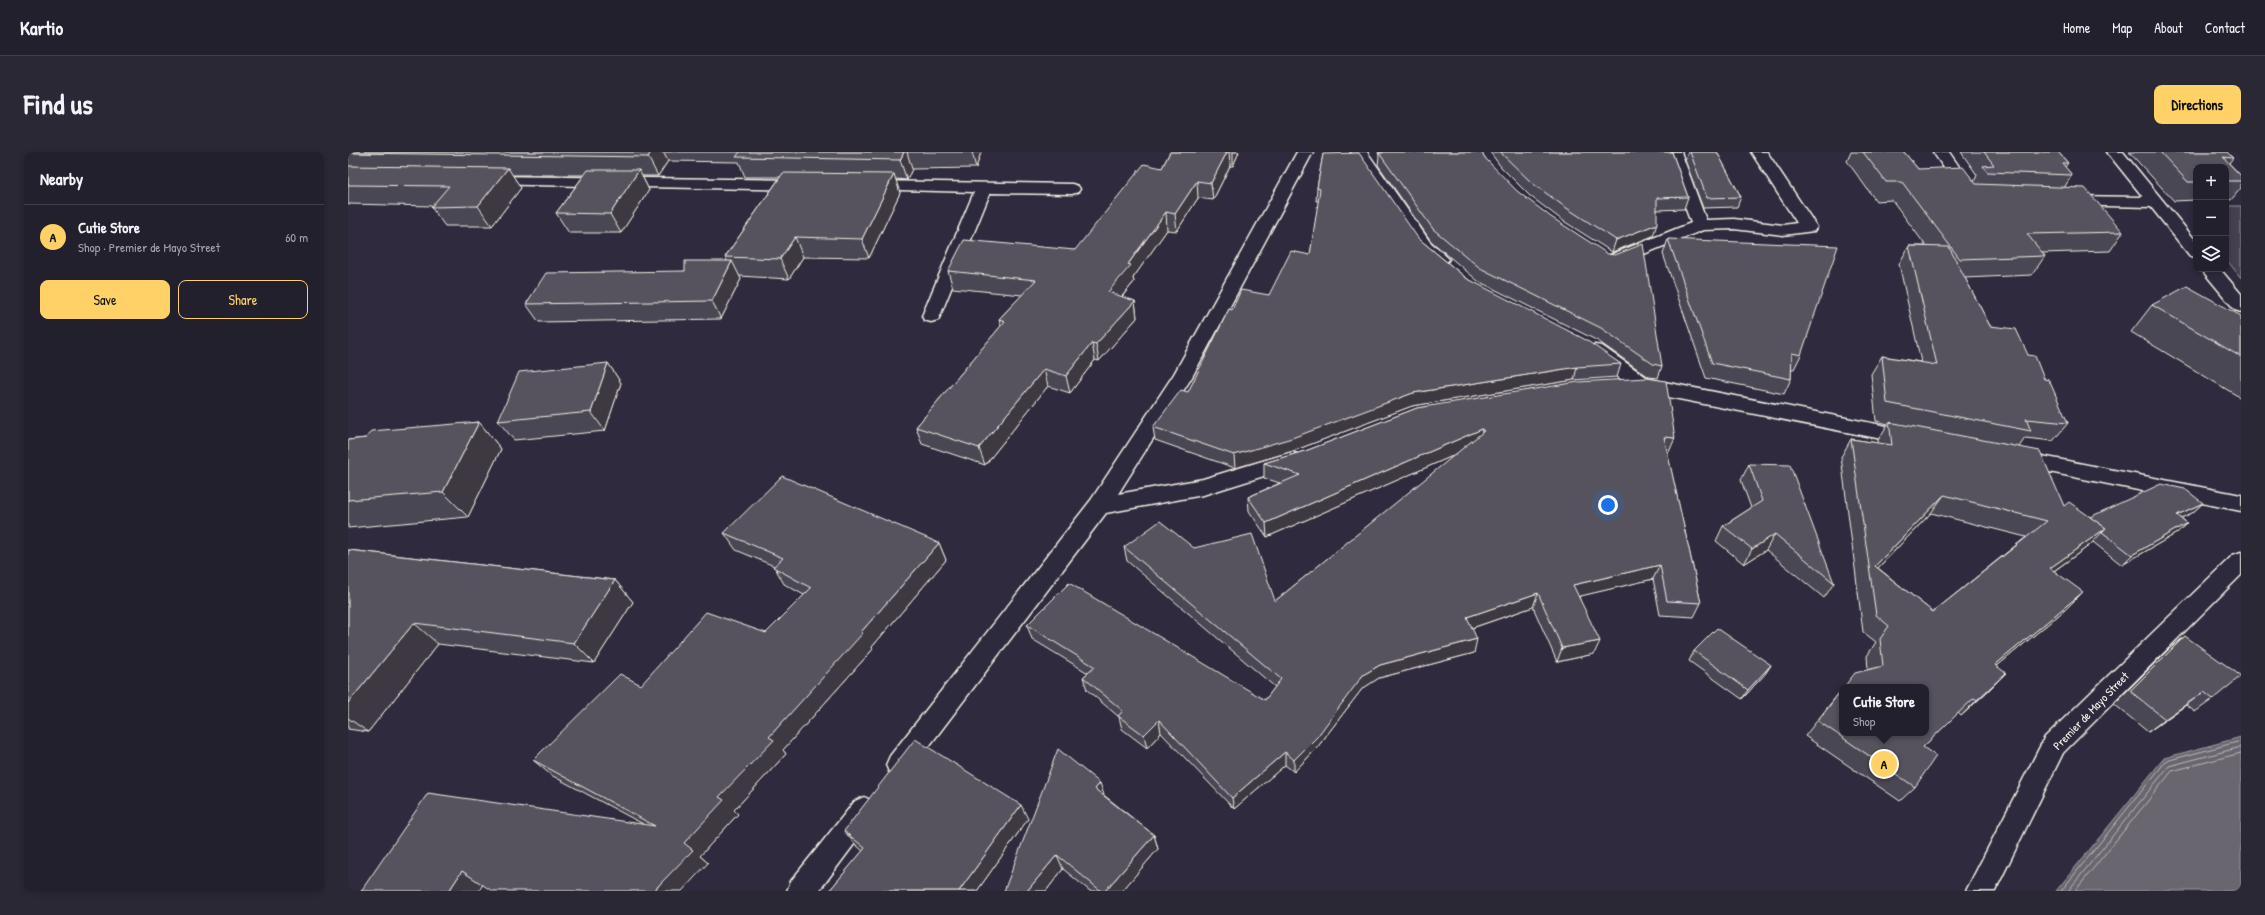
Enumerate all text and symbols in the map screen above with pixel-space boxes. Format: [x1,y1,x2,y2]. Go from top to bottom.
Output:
text: Kartio [20,15,63,41]
text: Home [2063,18,2090,37]
text: Map [2112,18,2132,37]
text: About [2154,18,2183,37]
text: Contact [2205,18,2245,37]
text: Find us [24,85,93,123]
button: Directions [2154,85,2241,124]
map controls [2193,164,2229,272]
button: + [2193,164,2229,200]
text: Nearby [40,167,83,190]
button: − [2193,200,2229,236]
text: Cutie Store [78,217,140,238]
text: A [50,228,56,246]
text: 60 m [285,228,308,246]
button: layers [2193,236,2229,272]
text: Shop · Premier de Mayo Street [78,238,220,256]
button: Save [40,280,170,319]
button: Share [178,280,308,319]
your location [1598,495,1618,515]
street label: Premier de Mayo Street [2049,667,2133,754]
popup [1839,684,1929,736]
text: Cutie Store [1853,691,1915,712]
text: Shop [1853,712,1875,730]
pin: A [1871,749,1897,779]

